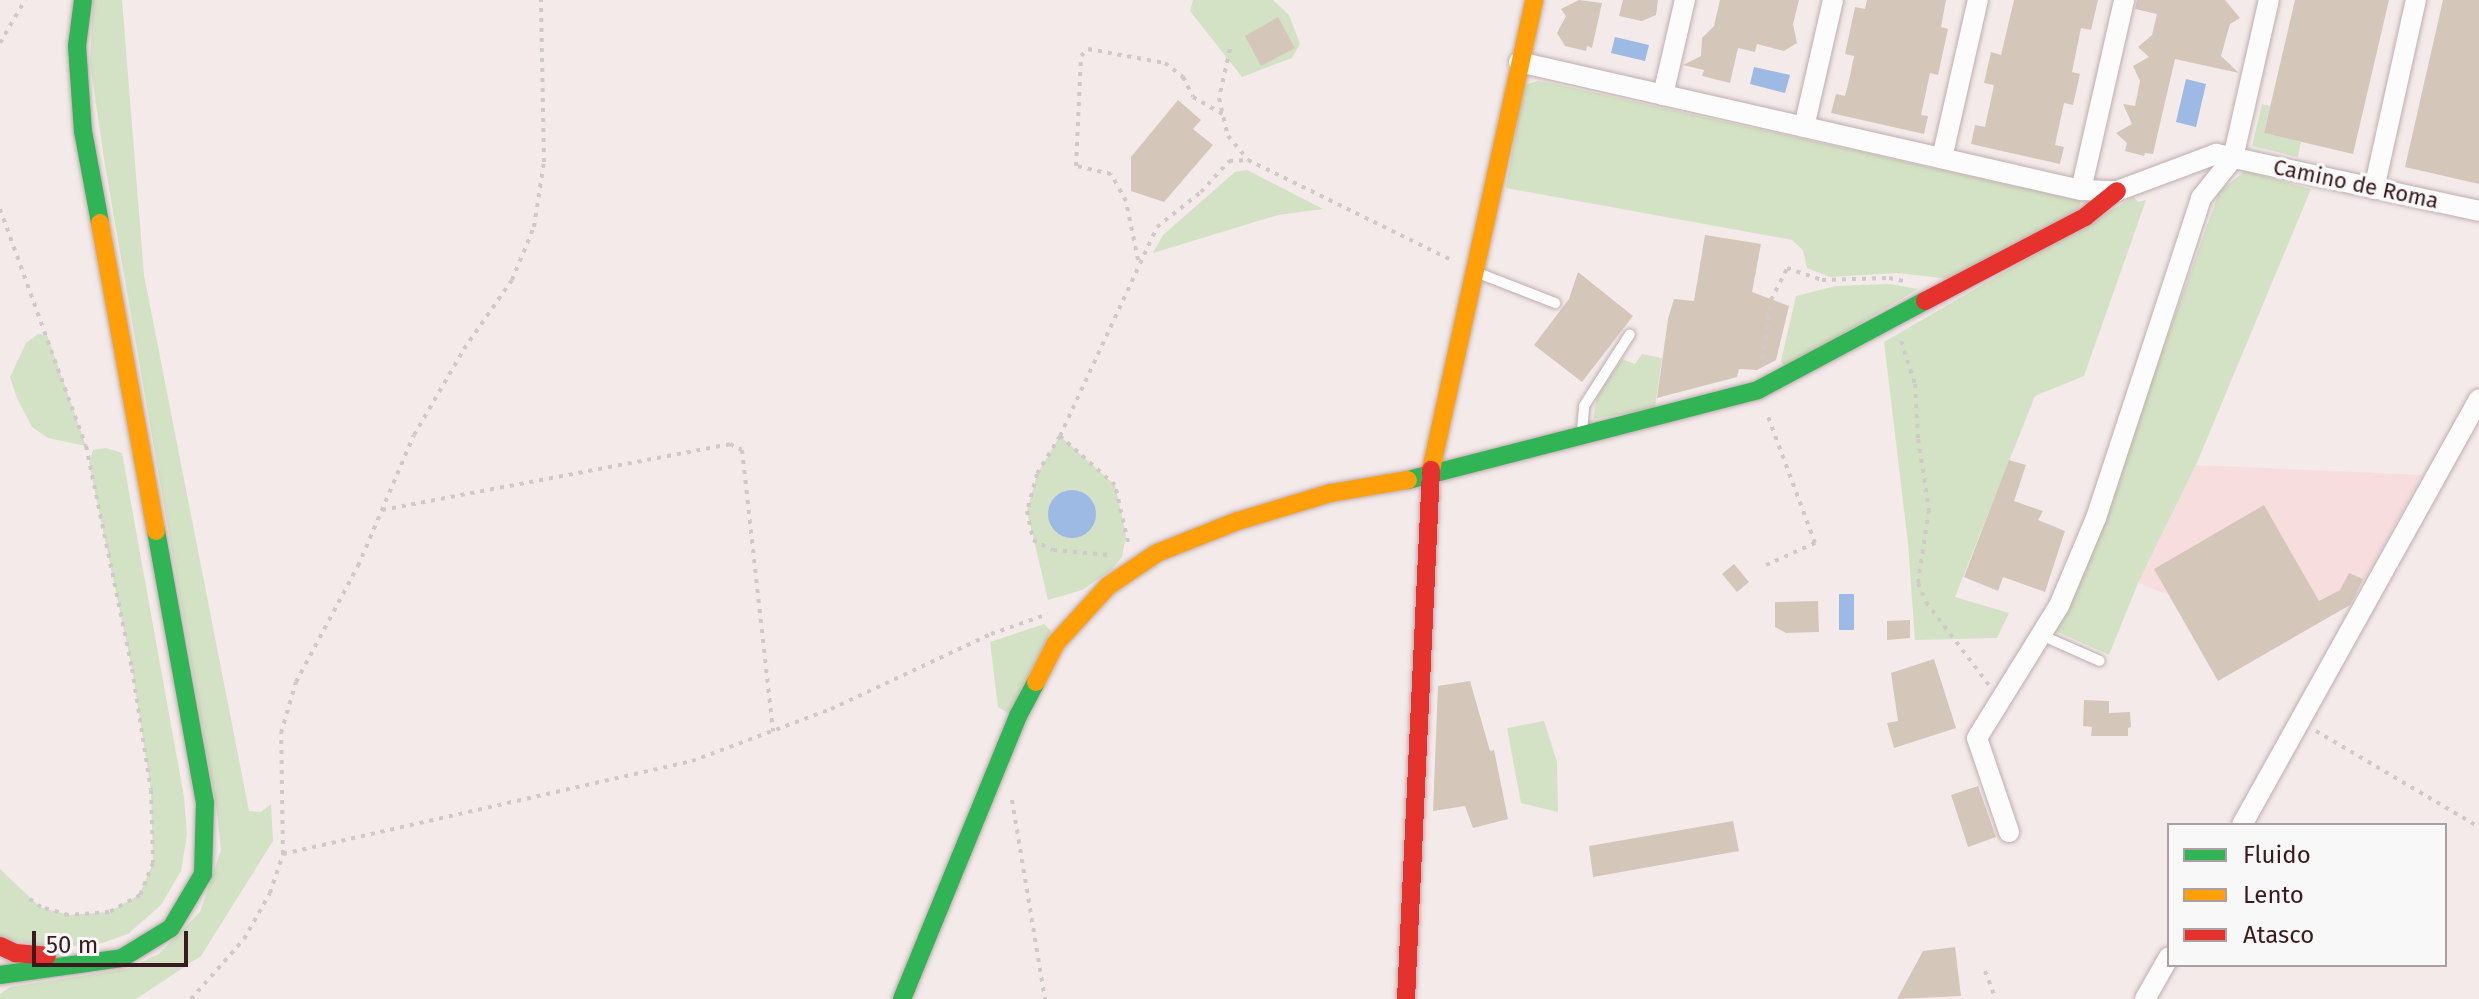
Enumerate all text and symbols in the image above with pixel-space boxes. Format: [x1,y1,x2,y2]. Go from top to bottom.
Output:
street label: Camino de Roma [2271,154,2441,214]
legend [2167,823,2447,967]
text: Fluido [2243,841,2311,869]
text: Lento [2243,881,2304,909]
scale bar [36,915,192,965]
text: Atasco [2243,921,2314,949]
text: 50 m [46,931,98,959]

